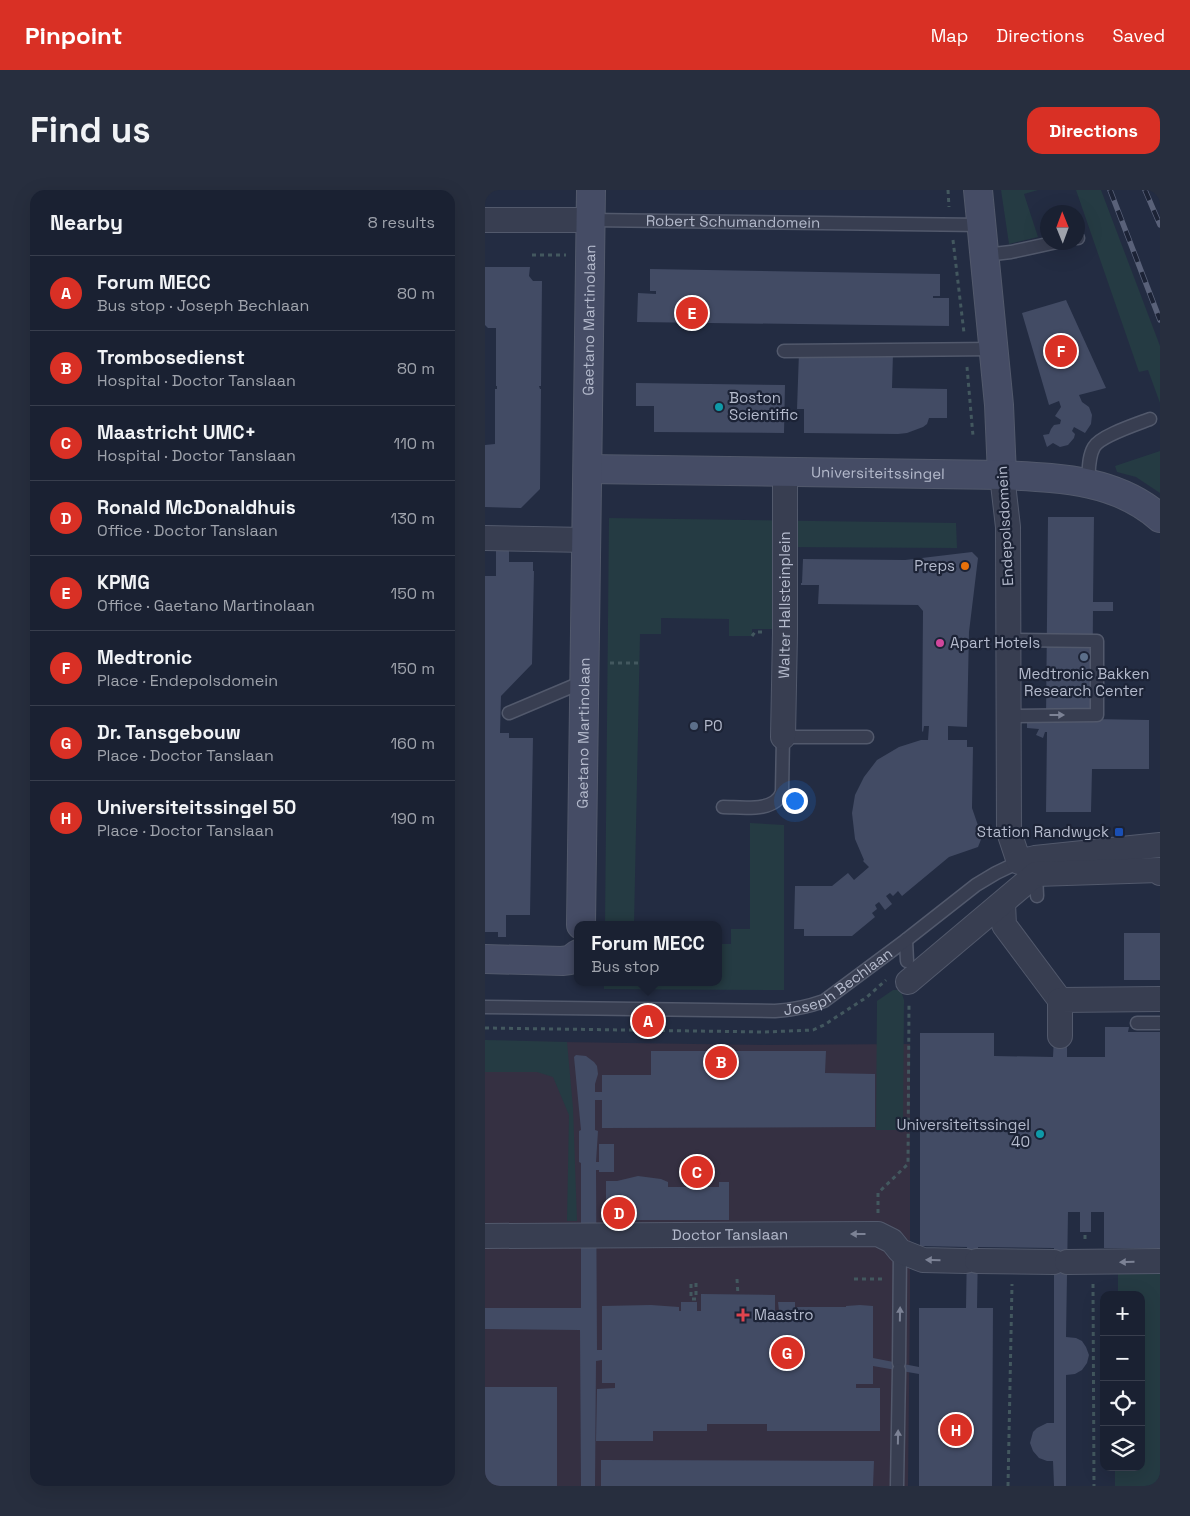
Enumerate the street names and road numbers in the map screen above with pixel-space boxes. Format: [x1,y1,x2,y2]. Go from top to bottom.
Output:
street label: Robert Schumandomein [646,211,820,232]
street label: Gaetano Martinolaan [578,244,599,396]
street label: Universiteitssingel [811,462,945,483]
street label: Endepolsdomein [992,465,1017,587]
street label: Walter Hallsteinplein [774,531,794,679]
street label: Gaetano Martinolaan [573,657,594,809]
street label: Joseph Bechlaan [782,943,896,1019]
street label: Doctor Tanslaan [672,1224,788,1244]

